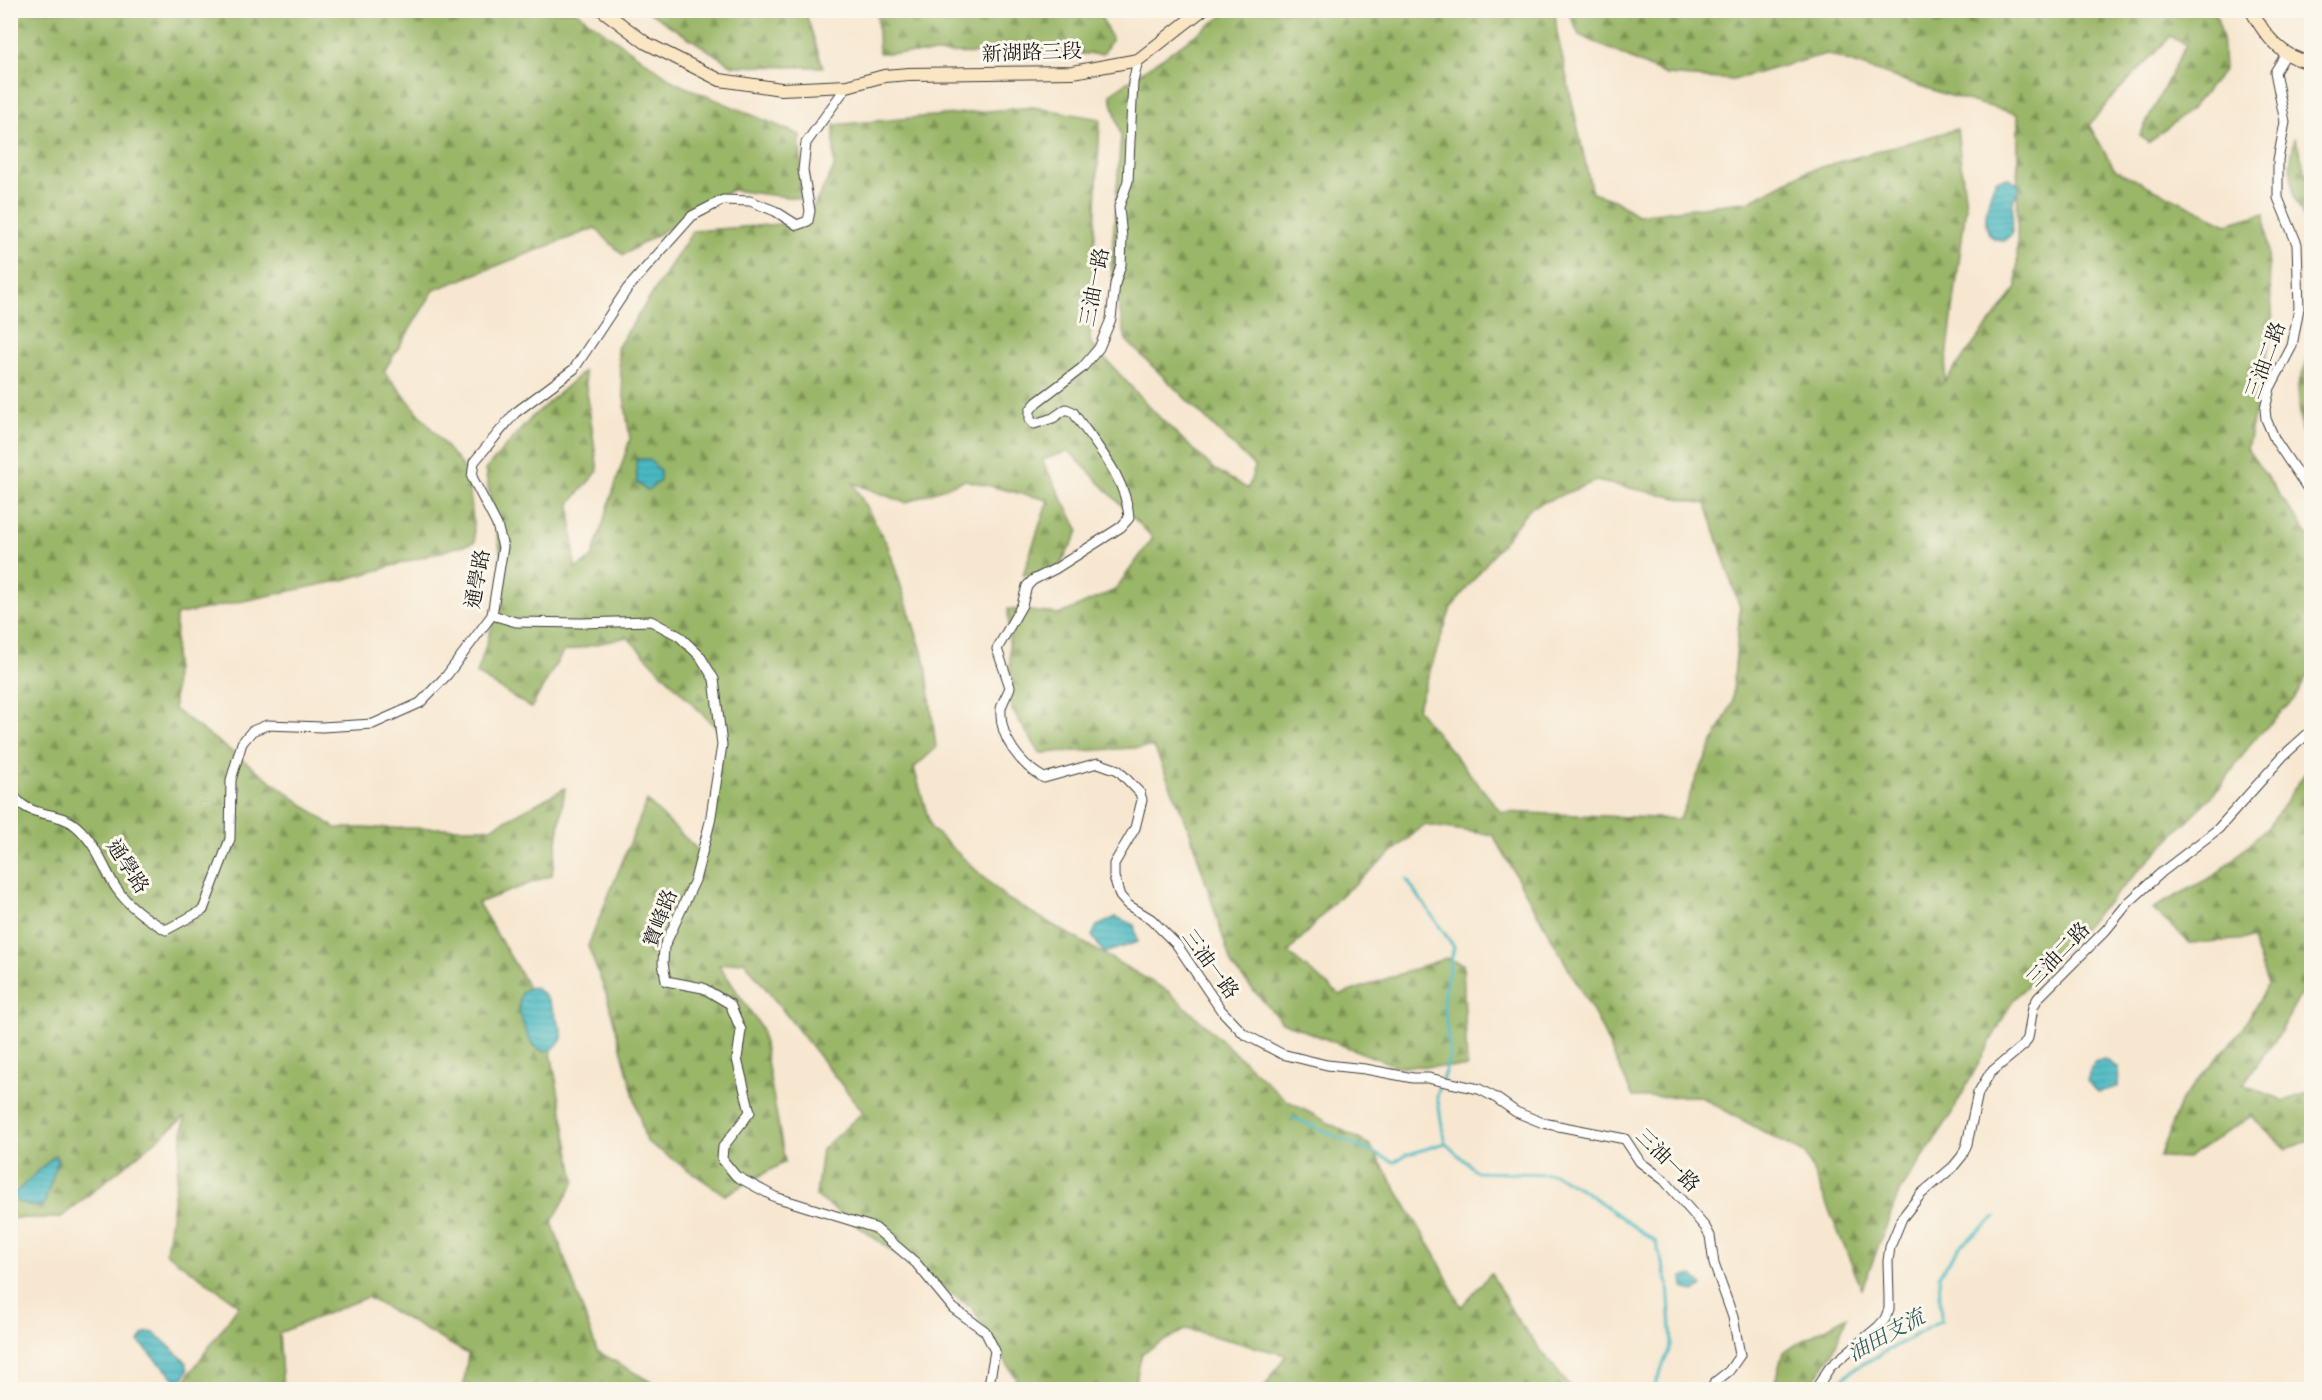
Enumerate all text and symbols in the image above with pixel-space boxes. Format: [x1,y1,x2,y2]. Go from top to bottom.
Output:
street label: 新湖路三段 [982,39,1082,68]
street label: 三油一路 [1076,246,1115,329]
street label: 三油二路 [2241,319,2292,402]
street label: 通學路 [461,548,496,611]
street label: 通學路 [100,835,154,899]
street label: 寶峰路 [639,886,684,951]
street label: 三油二路 [2022,918,2096,992]
street label: 三油一路 [1176,925,1243,1005]
street label: 三油一路 [1630,1124,1704,1198]
water label: 油田支流 [1843,1303,1932,1368]

